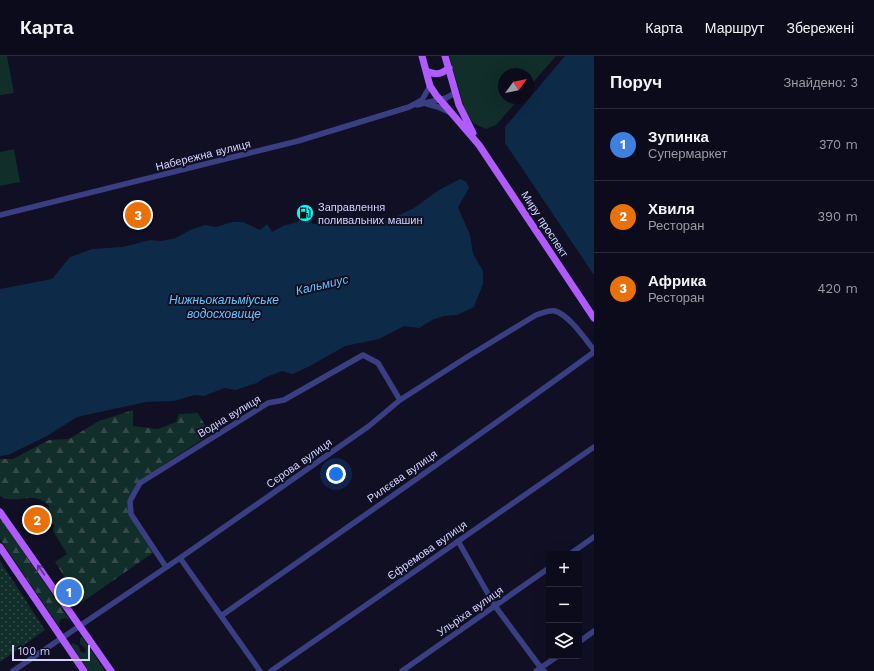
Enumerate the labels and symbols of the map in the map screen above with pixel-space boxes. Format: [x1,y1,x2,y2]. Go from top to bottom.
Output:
north arrow [498,68,534,104]
street label: Набережна вулиця [154,137,252,174]
street label: Миру проспект [518,189,571,260]
pin: 3 [125,200,151,230]
place label: Заправлення поливальних машин [318,201,423,227]
fuel station icon: Заправлення поливальних машин [295,203,315,223]
water label: Кальмиус [294,272,350,298]
water label: Нижньокальміуське водосховище [169,293,279,321]
street label: Водна вулиця [195,392,263,440]
street label: Сєрова вулиця [264,436,335,491]
street label: Рилєєва вулиця [365,447,440,505]
your location [326,464,346,484]
pin: 2 [24,505,50,535]
street label: Єфремова вулиця [385,518,470,583]
one-way arrow [37,564,45,575]
pin: 1 [56,577,82,607]
street label: Ульріха вулиця [435,584,506,639]
scale bar [12,643,90,662]

